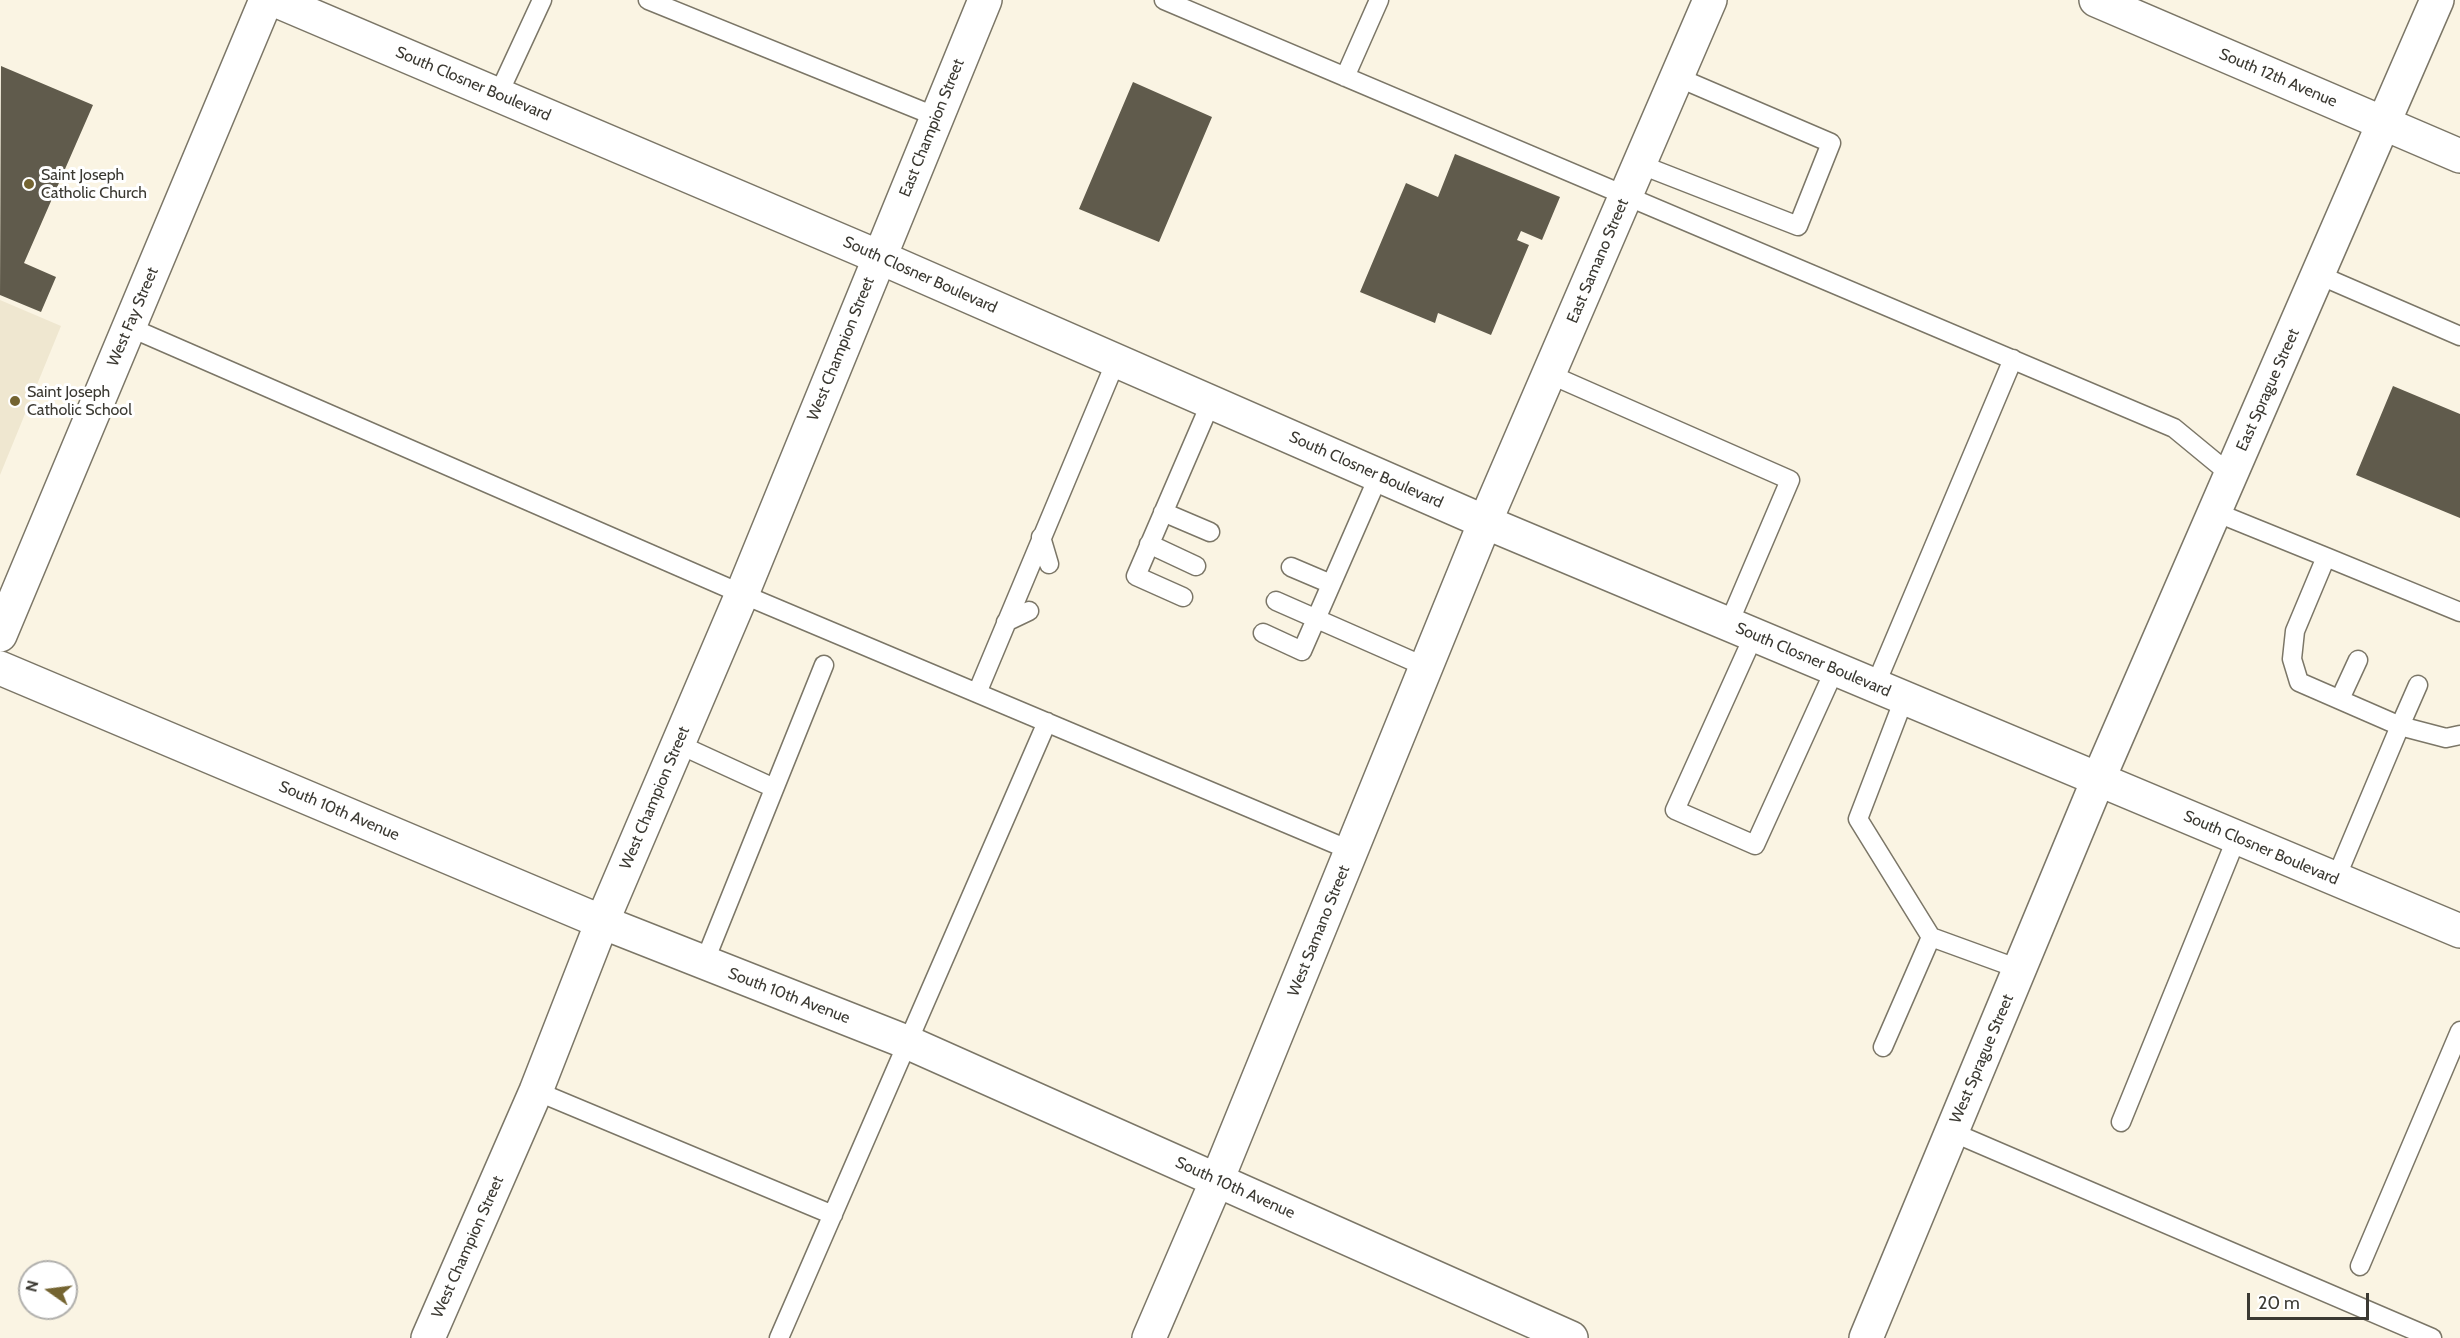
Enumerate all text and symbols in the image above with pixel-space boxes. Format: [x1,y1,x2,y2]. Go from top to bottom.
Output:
street label: South Closner Boulevard [393,43,553,125]
street label: South 12th Avenue [2216,45,2340,111]
street label: East Champion Street [896,56,968,200]
place label: Saint Joseph Catholic Church [41,165,147,203]
marker: Saint Joseph Catholic Church [22,177,36,191]
street label: East Samano Street [1563,196,1633,326]
street label: South Closner Boulevard [840,232,1000,318]
street label: West Fay Street [103,264,163,370]
street label: West Champion Street [803,274,879,424]
street label: East Sprague Street [2232,326,2304,454]
place label: Saint Joseph Catholic School [27,382,132,420]
marker: Saint Joseph Catholic School [8,394,22,408]
street label: South Closner Boulevard [1286,427,1446,513]
street label: South Closner Boulevard [1733,619,1893,701]
street label: West Champion Street [616,724,694,872]
street label: South 10th Avenue [276,777,402,845]
street label: South Closner Boulevard [2181,807,2341,889]
street label: West Samano Street [1284,863,1354,999]
street label: South 10th Avenue [725,964,853,1028]
street label: West Sprague Street [1946,992,2018,1126]
street label: South 10th Avenue [1172,1153,1298,1223]
street label: West Champion Street [428,1173,508,1321]
north arrow [18,1260,78,1320]
text: N [21,1278,43,1294]
scale bar [2250,1281,2372,1319]
text: 20 m [2258,1292,2300,1314]

